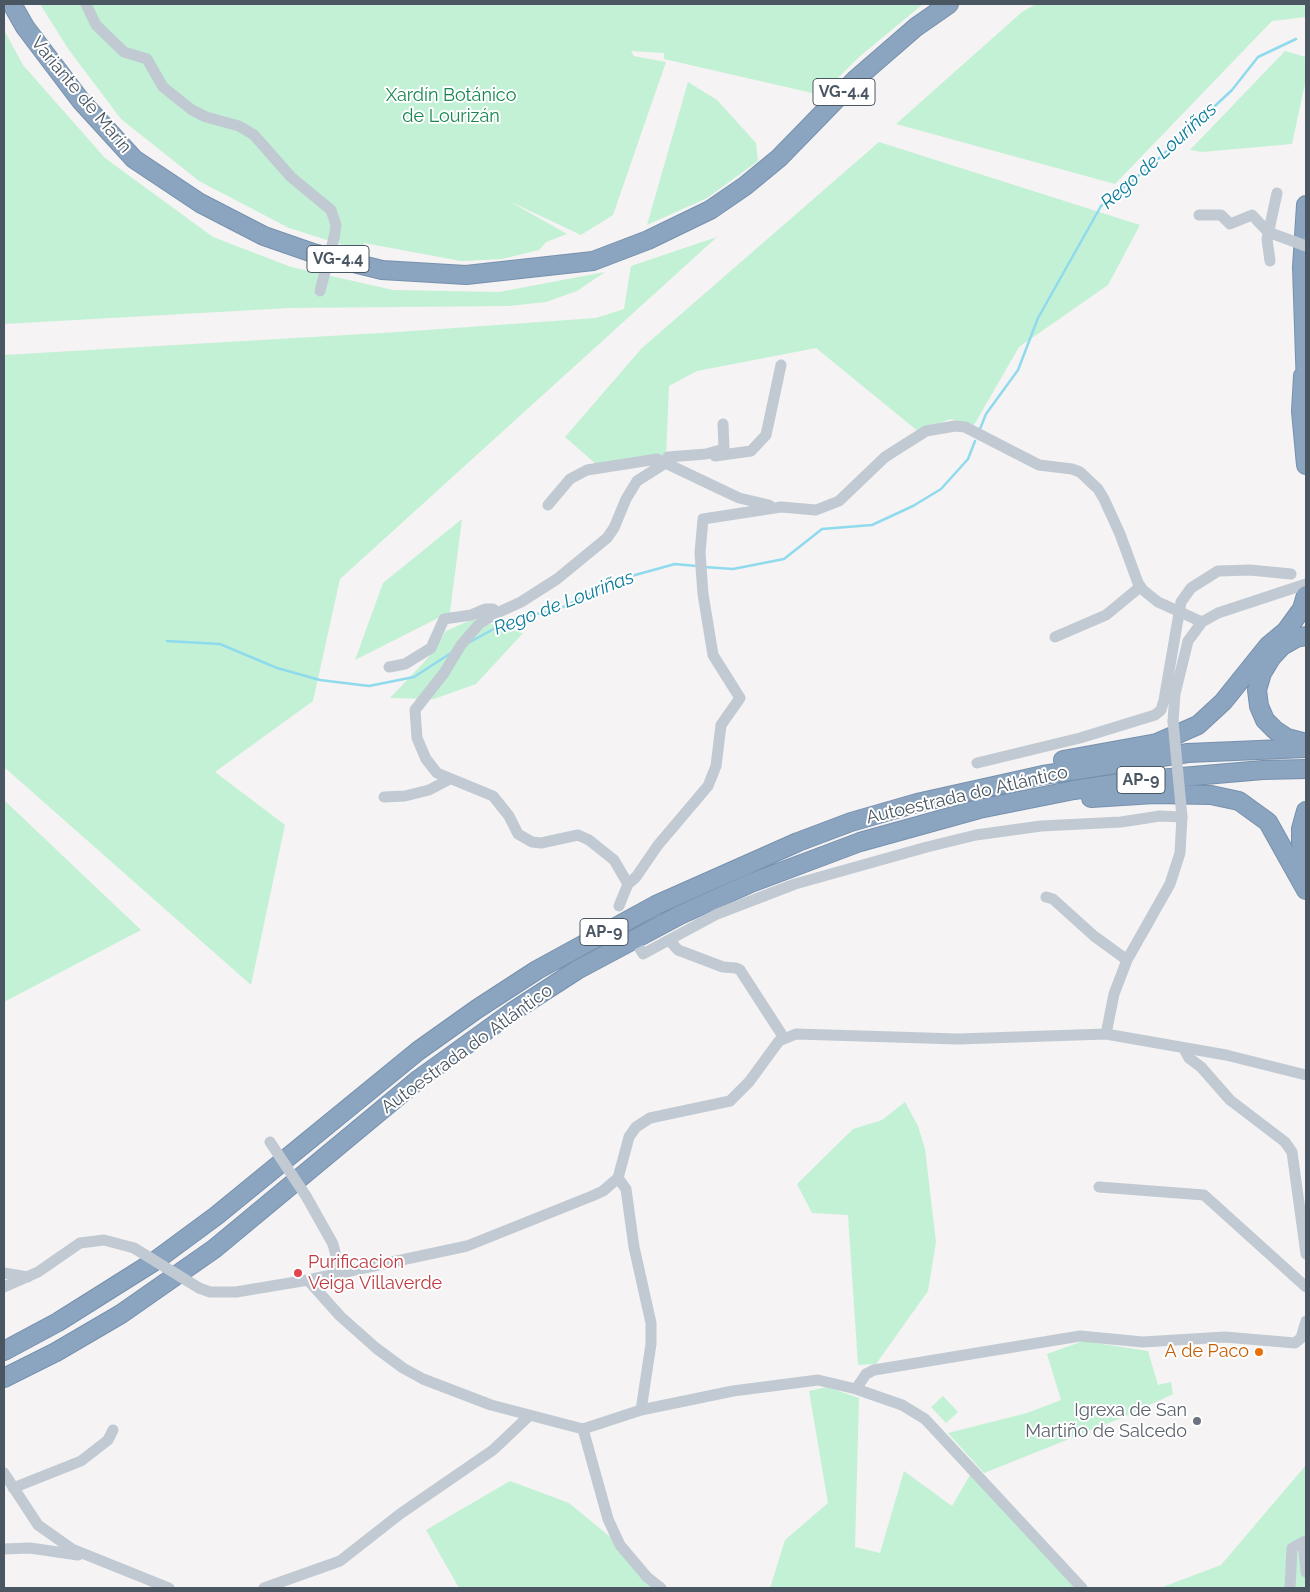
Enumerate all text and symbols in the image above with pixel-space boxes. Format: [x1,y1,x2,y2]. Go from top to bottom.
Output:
street label: Variante de Marín [26,32,136,158]
road number: VG-4.4 [813,78,875,105]
park label: Xardín Botánico de Lourizán [386,85,516,128]
water label: Rego de Louriñas [1096,98,1222,214]
road number: VG-4.4 [307,245,369,272]
water label: Rego de Louriñas [491,566,637,640]
street label: Autoestrada do Atlántico [864,761,1070,829]
road number: AP-9 [1117,766,1165,794]
road number: AP-9 [580,919,628,946]
street label: Autoestrada do Atlántico [377,980,557,1118]
place label: Purificacion Veiga Villaverde [308,1252,442,1294]
marker: Purificacion Veiga Villaverde [292,1267,304,1279]
place label: A de Paco [1164,1341,1249,1363]
marker: A de Paco [1253,1346,1265,1358]
place label: Igrexa de San Martiño de Salcedo [1025,1400,1187,1442]
marker: Igrexa de San Martiño de Salcedo [1191,1415,1203,1427]

